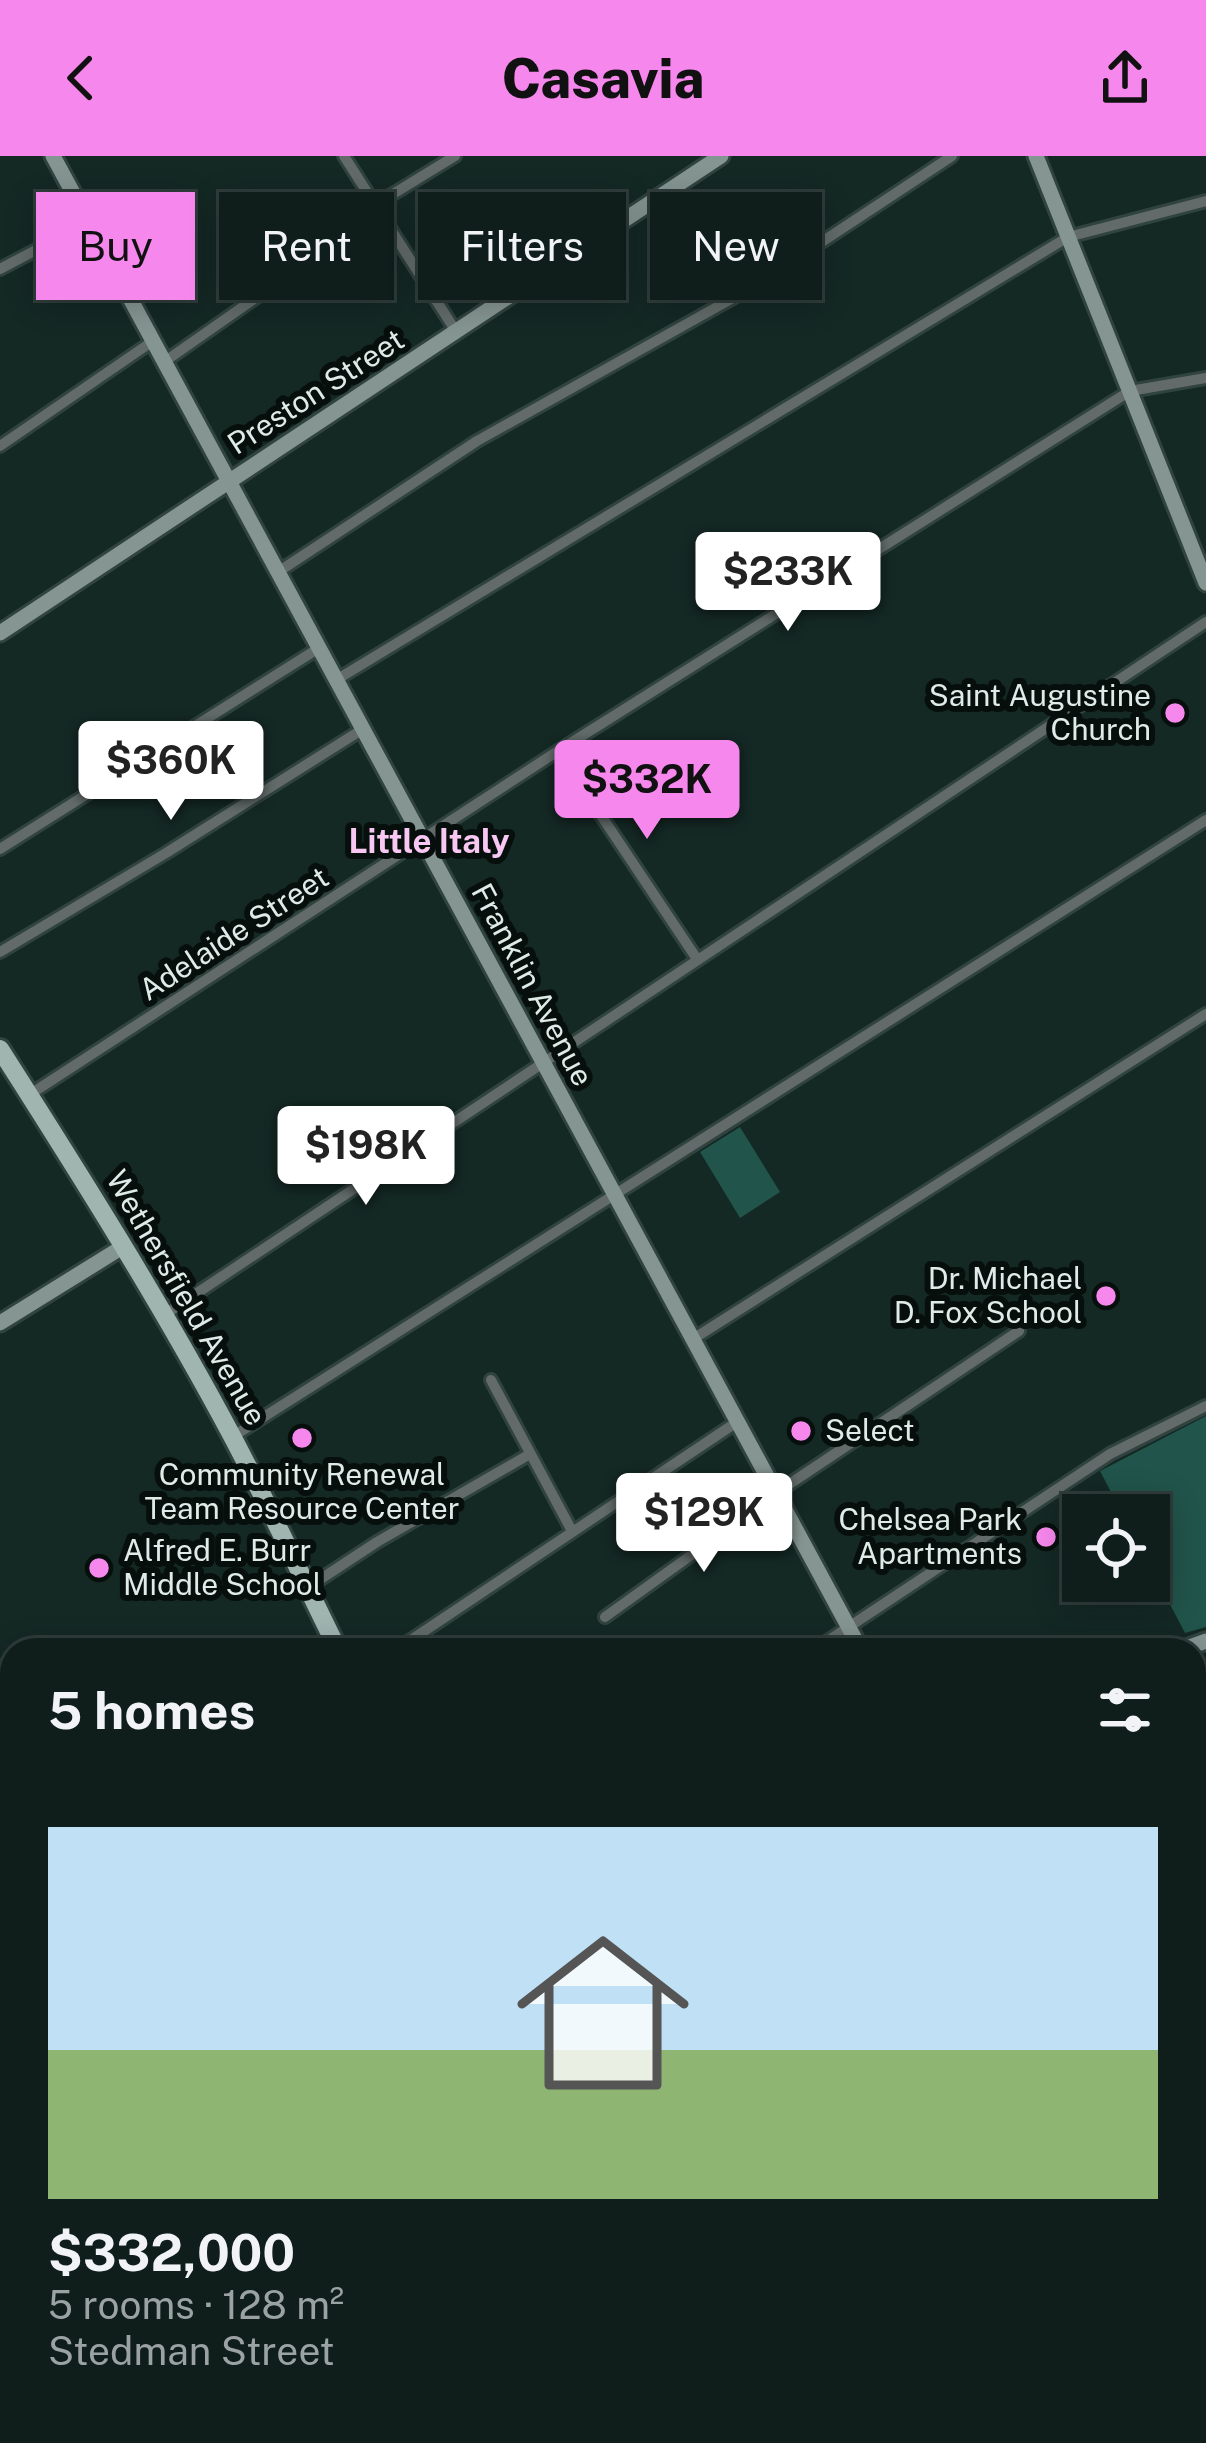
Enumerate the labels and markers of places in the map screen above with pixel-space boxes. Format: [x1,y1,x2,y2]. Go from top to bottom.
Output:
pin: $233K [704,532,872,634]
place label: Saint Augustine Church [929,677,1151,747]
marker: Saint Augustine Church [1162,700,1188,726]
pin: $360K [87,721,255,823]
pin: $332K [563,740,731,842]
pin: $198K [282,1106,450,1208]
place label: Dr. Michael D. Fox School [894,1260,1082,1330]
marker: Dr. Michael D. Fox School [1093,1283,1119,1309]
place label: Select [825,1412,915,1448]
marker: Select [788,1418,814,1444]
marker: Community Renewal Team Resource Center [289,1425,315,1451]
place label: Community Renewal Team Resource Center [145,1456,459,1526]
pin: $129K [620,1473,788,1575]
place label: Chelsea Park Apartments [839,1501,1022,1571]
marker: Chelsea Park Apartments [1033,1524,1059,1550]
place label: Alfred E. Burr Middle School [123,1532,322,1602]
marker: Alfred E. Burr Middle School [86,1555,112,1581]

